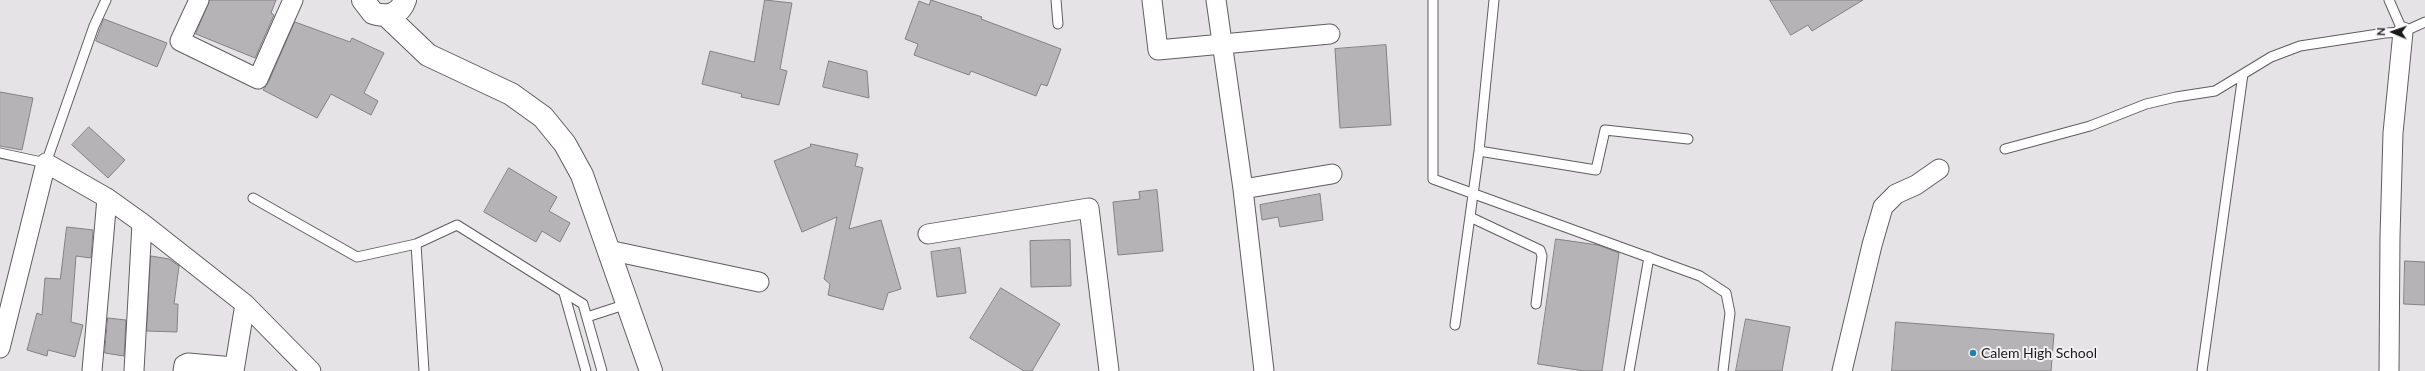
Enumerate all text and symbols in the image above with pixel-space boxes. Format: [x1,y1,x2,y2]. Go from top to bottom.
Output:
north arrow [2373,12,2413,52]
text: N [2374,27,2387,36]
place label: Calem High School [1981,345,2097,361]
marker: Calem High School [1968,348,1978,358]

